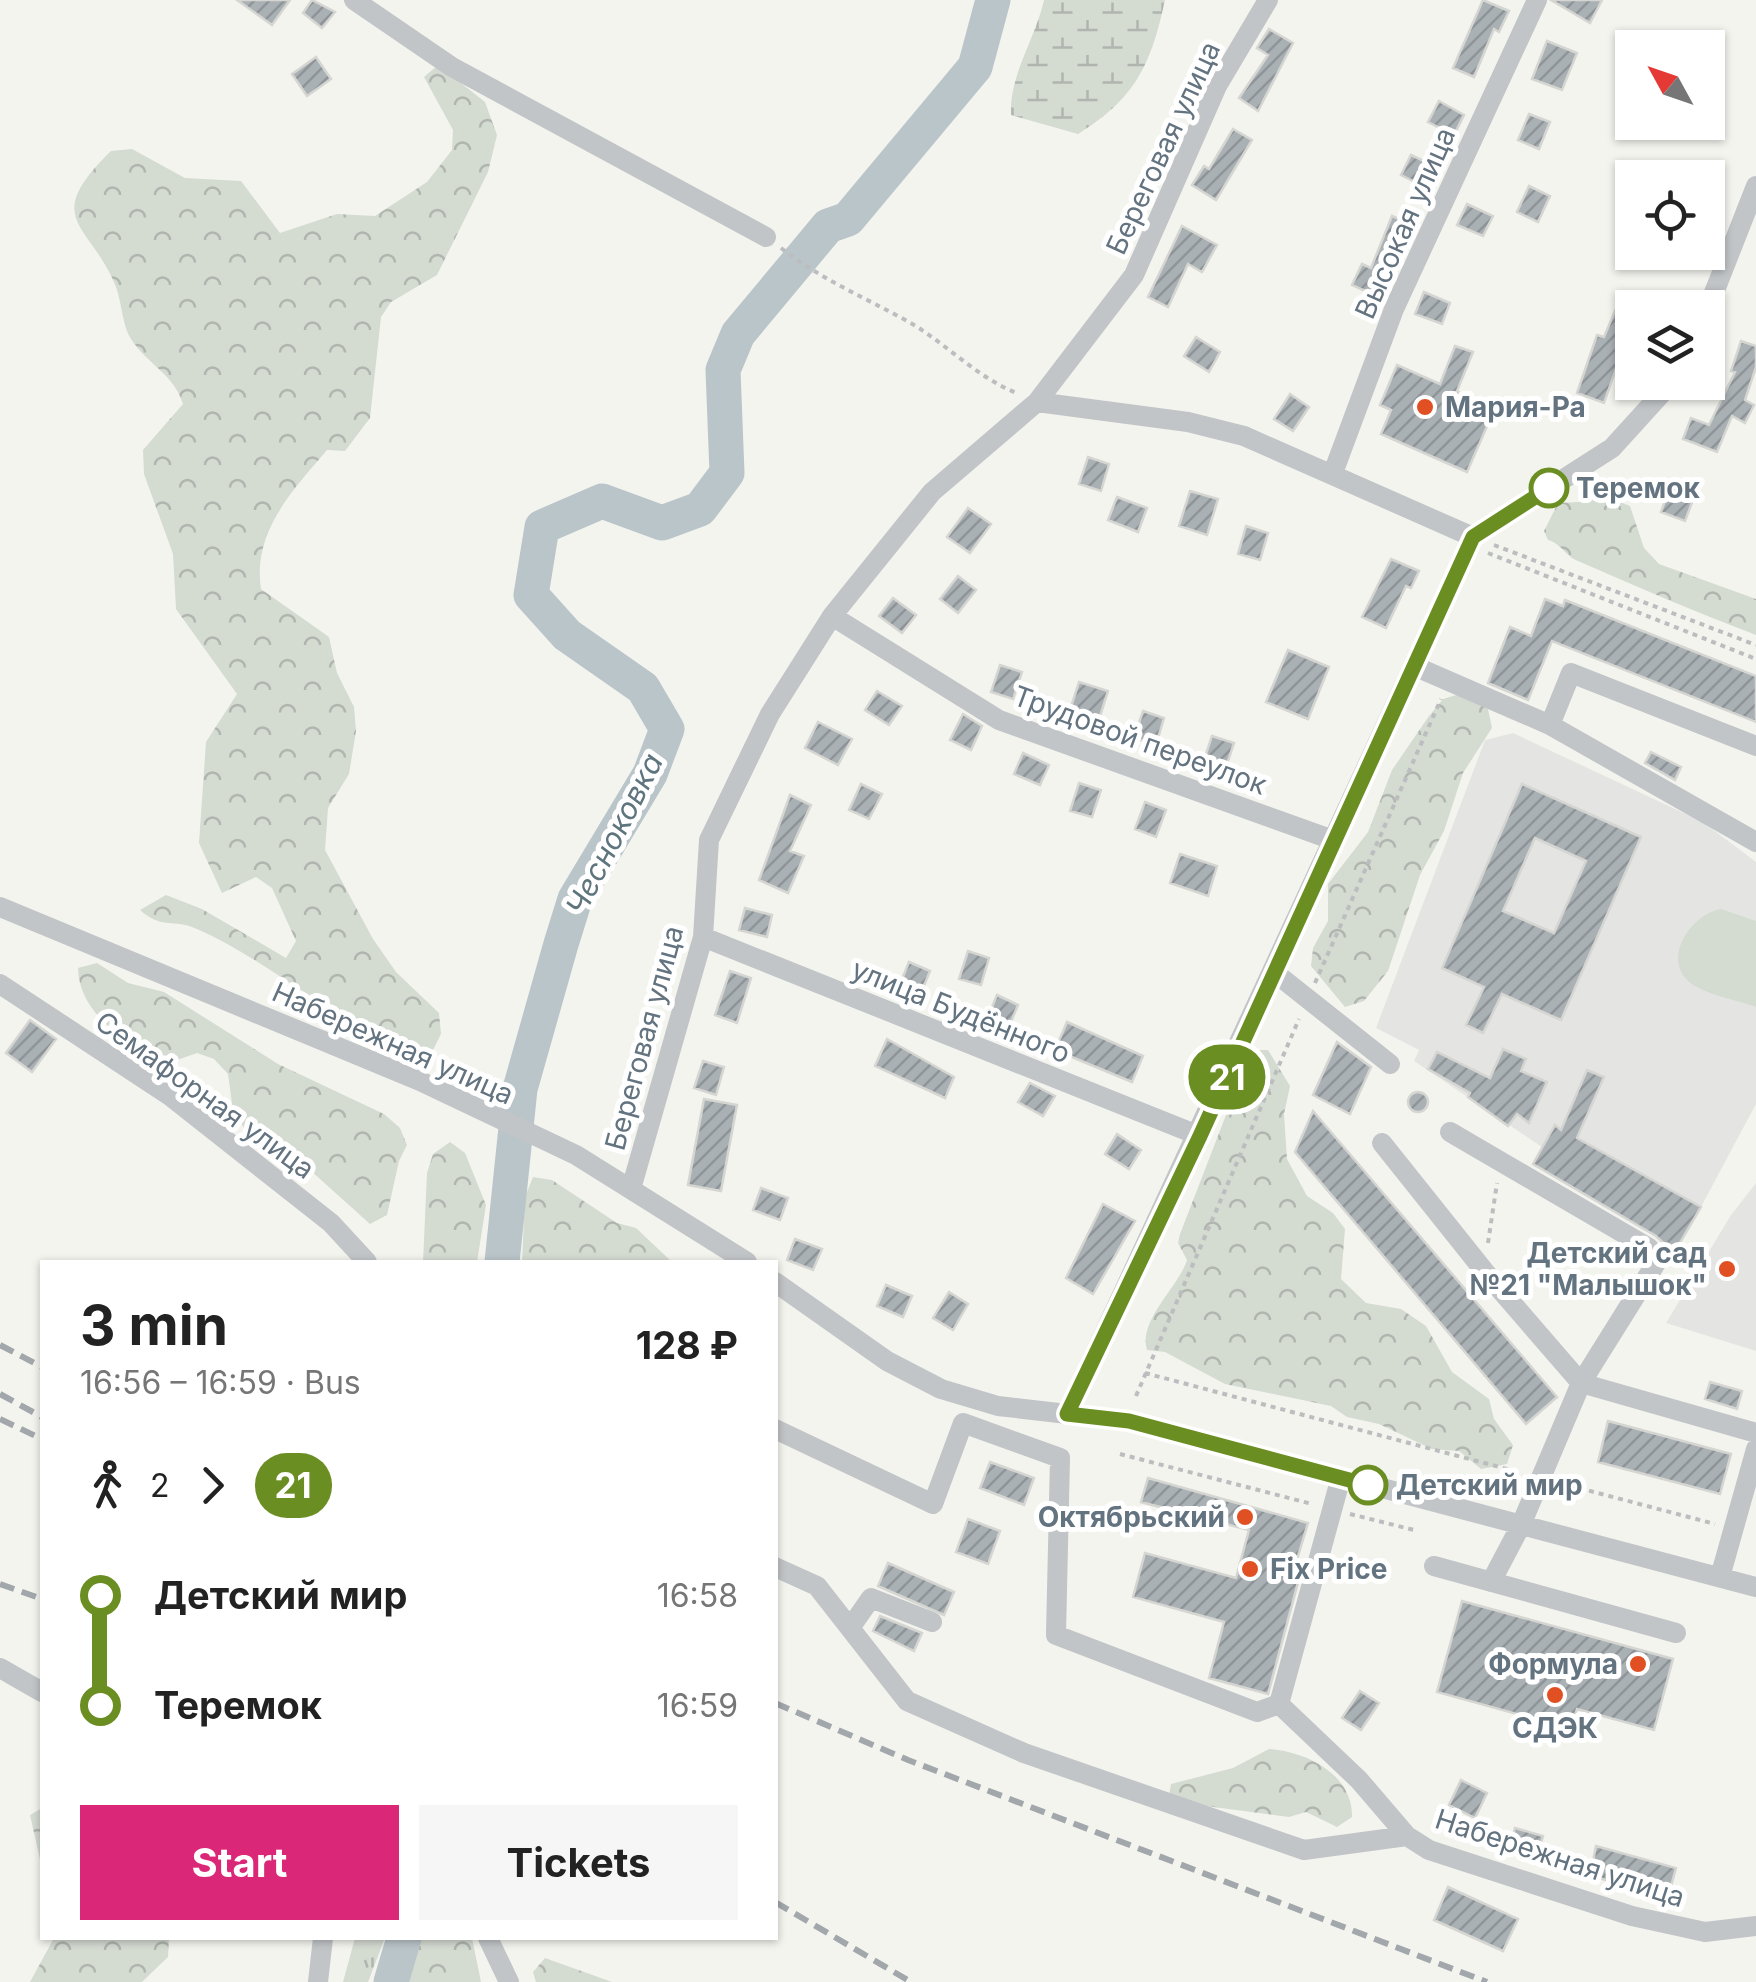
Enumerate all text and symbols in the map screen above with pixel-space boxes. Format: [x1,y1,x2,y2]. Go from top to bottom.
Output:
north arrow [1615,30,1725,140]
map controls [1615,30,1725,400]
street label: Береговая улица [1099,36,1227,260]
street label: Высокая улица [1348,122,1462,324]
button: locate [1615,160,1725,270]
button: layers [1615,290,1725,400]
place label: Мария-Ра [1445,390,1586,424]
marker: Мария-Ра [1414,396,1436,418]
marker: Теремок [1530,469,1568,507]
place label: Теремок [1576,471,1700,505]
street label: Трудовой переулок [1009,678,1271,802]
water label: Чесноковка [558,747,670,921]
street label: Береговая улица [598,922,690,1154]
street label: улица Будённого [847,952,1075,1070]
street label: Набережная улица [267,975,519,1111]
street label: Семафорная улица [89,1004,321,1186]
line badge: 21 [1182,1044,1272,1110]
text: 21 [1208,1056,1246,1098]
place label: Детский сад №21 "Малышок" [1469,1236,1707,1302]
marker: Детский сад №21 "Малышок" [1716,1258,1738,1280]
text: 3 min [80,1292,228,1358]
text: 128 ₽ [636,1322,738,1368]
text: 16:56 – 16:59 · Bus [80,1363,361,1402]
icon: walk [80,1458,135,1513]
icon: forward [185,1458,240,1513]
text: 21 [275,1464,312,1506]
text: 2 [150,1466,170,1505]
marker: Детский мир [1349,1466,1387,1504]
place label: Детский мир [1396,1468,1583,1502]
place label: Октябрьский [1038,1500,1225,1534]
marker: Октябрьский [1234,1506,1256,1528]
place label: Fix Price [1270,1552,1387,1586]
marker: Fix Price [1239,1558,1261,1580]
text: Детский мир [154,1572,407,1618]
text: 16:58 [657,1576,738,1615]
place label: Формула [1488,1647,1618,1681]
marker: Формула [1627,1653,1649,1675]
text: Теремок [154,1682,322,1728]
marker: СДЭК [1544,1684,1566,1706]
text: 16:59 [657,1686,738,1725]
place label: СДЭК [1512,1711,1598,1745]
street label: Набережная улица [1431,1802,1689,1914]
button: Start [80,1805,399,1920]
button: Tickets [419,1805,738,1920]

